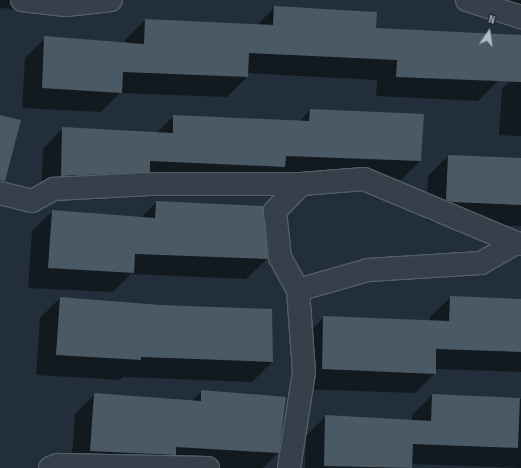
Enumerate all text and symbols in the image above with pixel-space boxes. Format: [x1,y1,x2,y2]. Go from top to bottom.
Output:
north arrow [469,12,509,52]
text: N [487,13,496,27]

